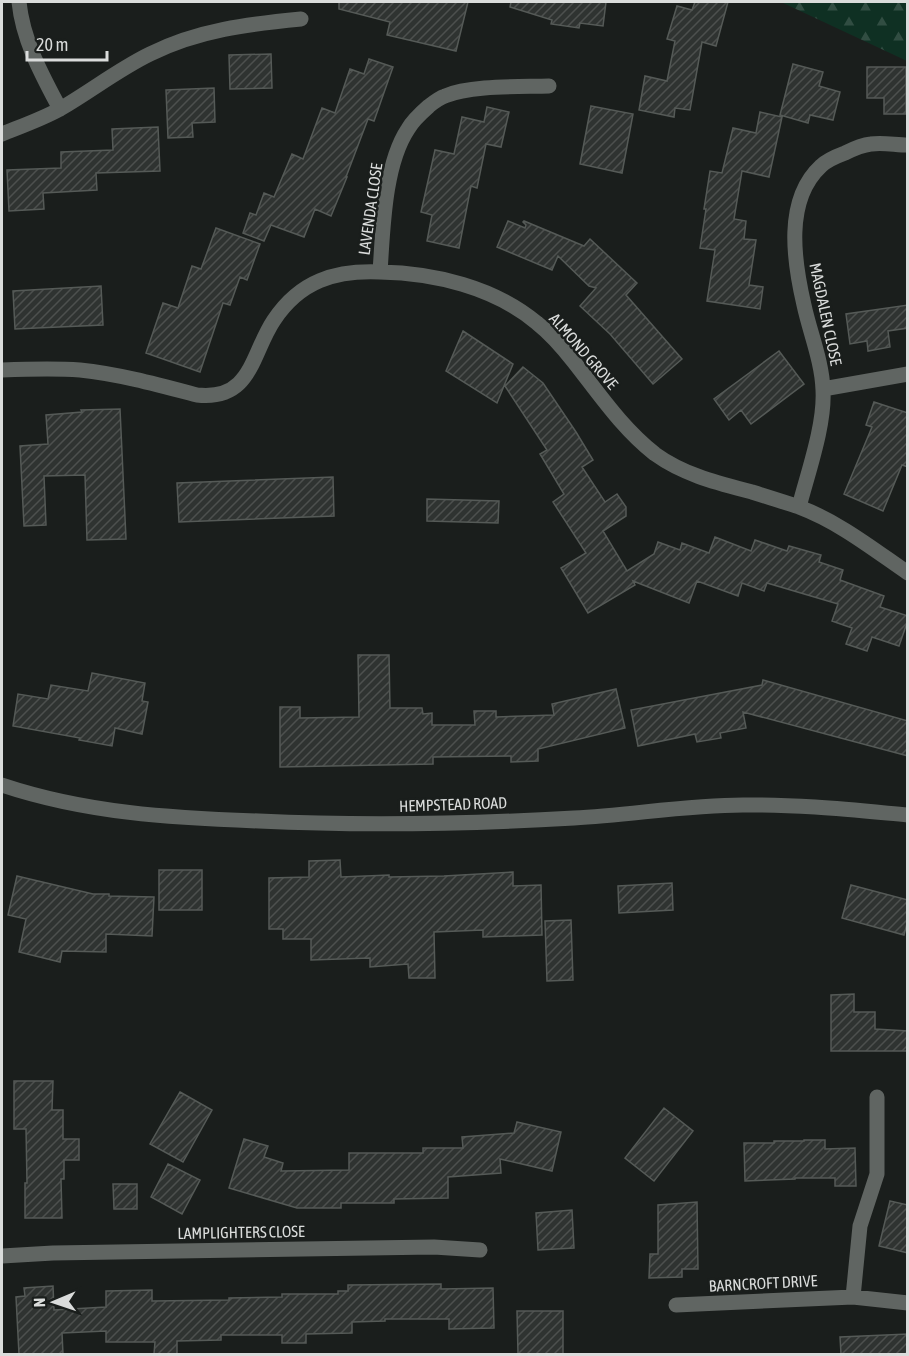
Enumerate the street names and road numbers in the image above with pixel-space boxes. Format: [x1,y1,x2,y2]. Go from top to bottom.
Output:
street label: LAVENDA CLOSE [355,162,385,256]
street label: MAGDALEN CLOSE [806,261,846,367]
street label: ALMOND GROVE [546,309,622,393]
street label: HEMPSTEAD ROAD [399,793,507,815]
street label: LAMPLIGHTERS CLOSE [177,1222,305,1242]
street label: BARNCROFT DRIVE [708,1271,818,1295]

